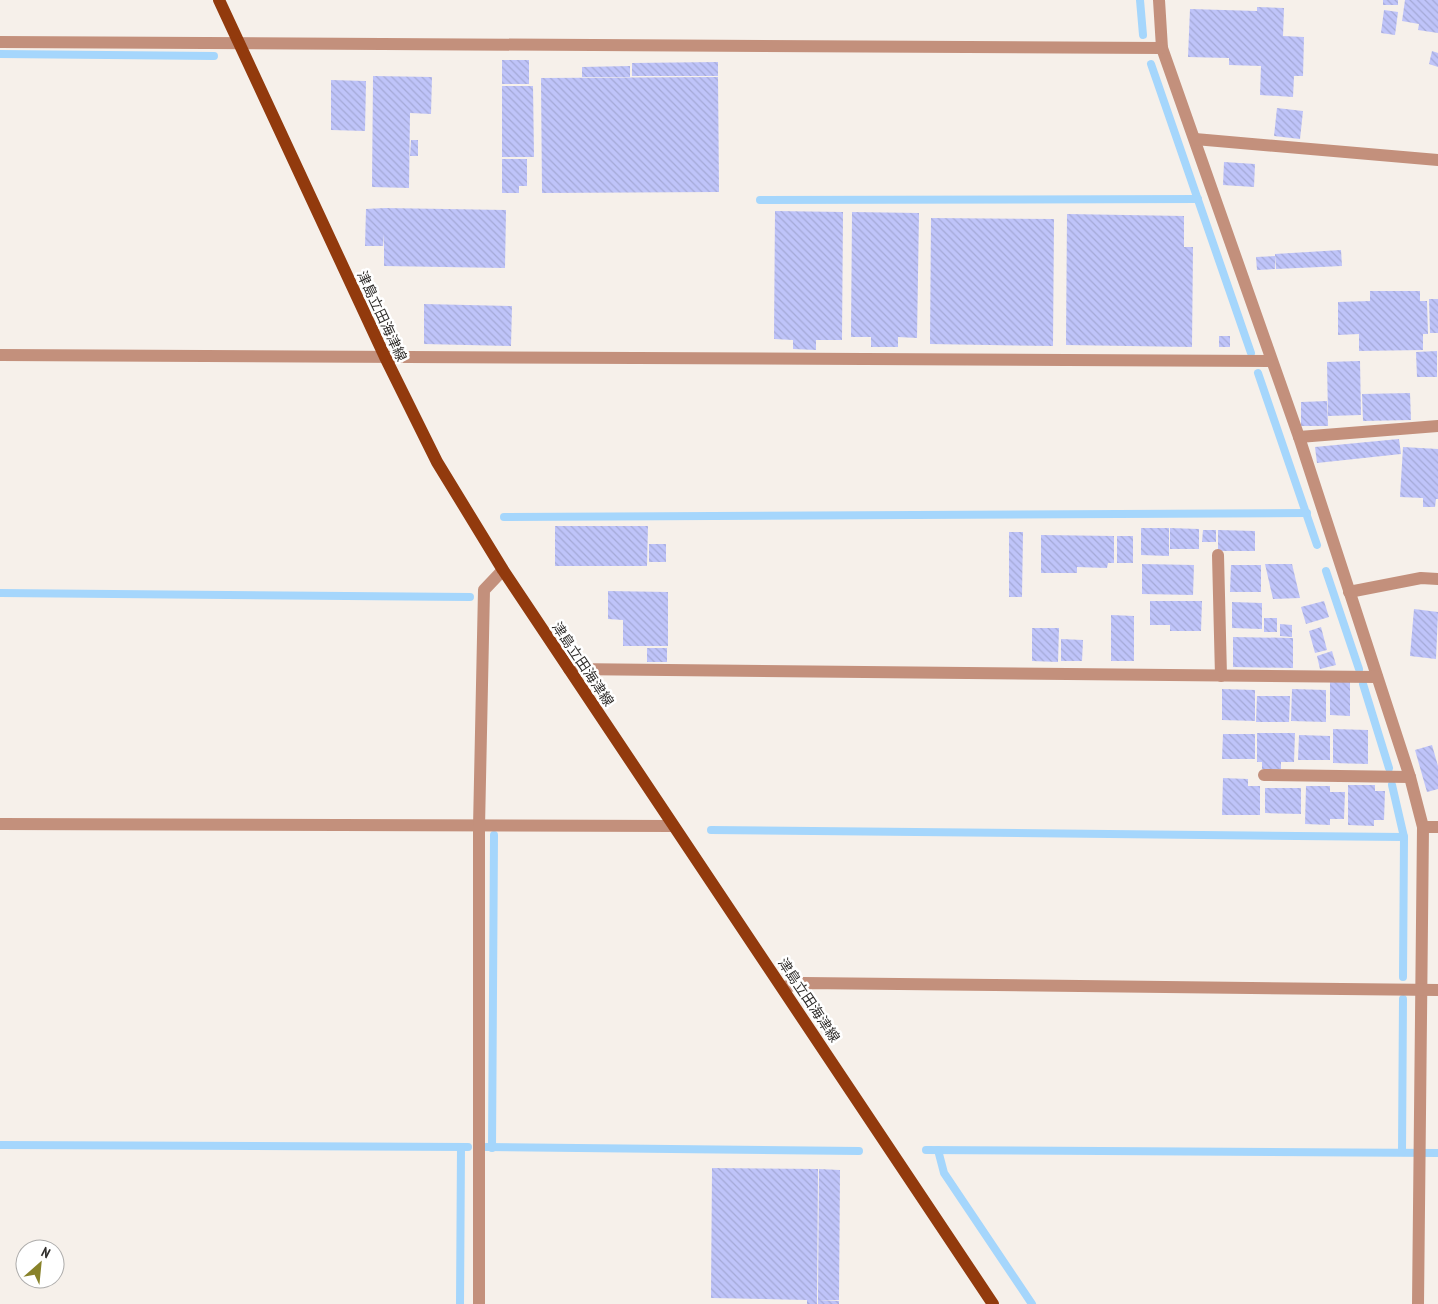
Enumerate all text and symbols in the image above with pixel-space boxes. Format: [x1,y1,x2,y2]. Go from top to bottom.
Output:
street label: 津島立田海津線 [353,268,411,364]
street label: 津島立田海津線 [548,618,618,710]
street label: 津島立田海津線 [774,954,844,1046]
north arrow [15,1239,65,1289]
text: N [38,1243,53,1262]

